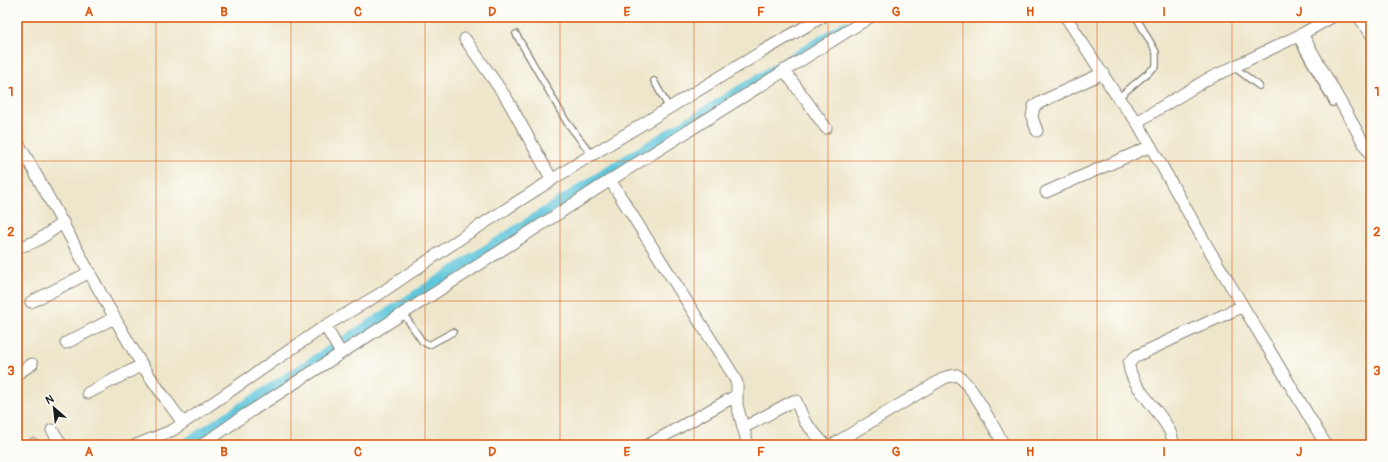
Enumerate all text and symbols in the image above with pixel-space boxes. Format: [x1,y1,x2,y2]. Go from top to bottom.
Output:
text: A [85,4,94,20]
text: B [220,4,228,20]
text: C [354,4,362,20]
text: D [488,4,496,20]
text: E [624,4,631,20]
text: F [757,4,765,20]
text: G [892,4,901,20]
text: H [1026,4,1034,20]
text: I [1162,4,1166,20]
text: J [1296,4,1302,20]
text: 1 [8,84,14,100]
text: 1 [1374,84,1380,100]
text: 2 [7,224,15,240]
text: 2 [1373,224,1381,240]
text: 3 [7,363,15,379]
text: 3 [1373,363,1381,379]
north arrow [34,388,74,428]
text: N [43,392,56,407]
text: A [85,444,94,460]
text: B [220,444,228,460]
text: C [354,444,362,460]
text: D [488,444,496,460]
text: E [624,444,631,460]
text: F [757,444,765,460]
text: G [892,444,901,460]
text: H [1026,444,1034,460]
text: I [1162,444,1166,460]
text: J [1296,444,1302,460]

